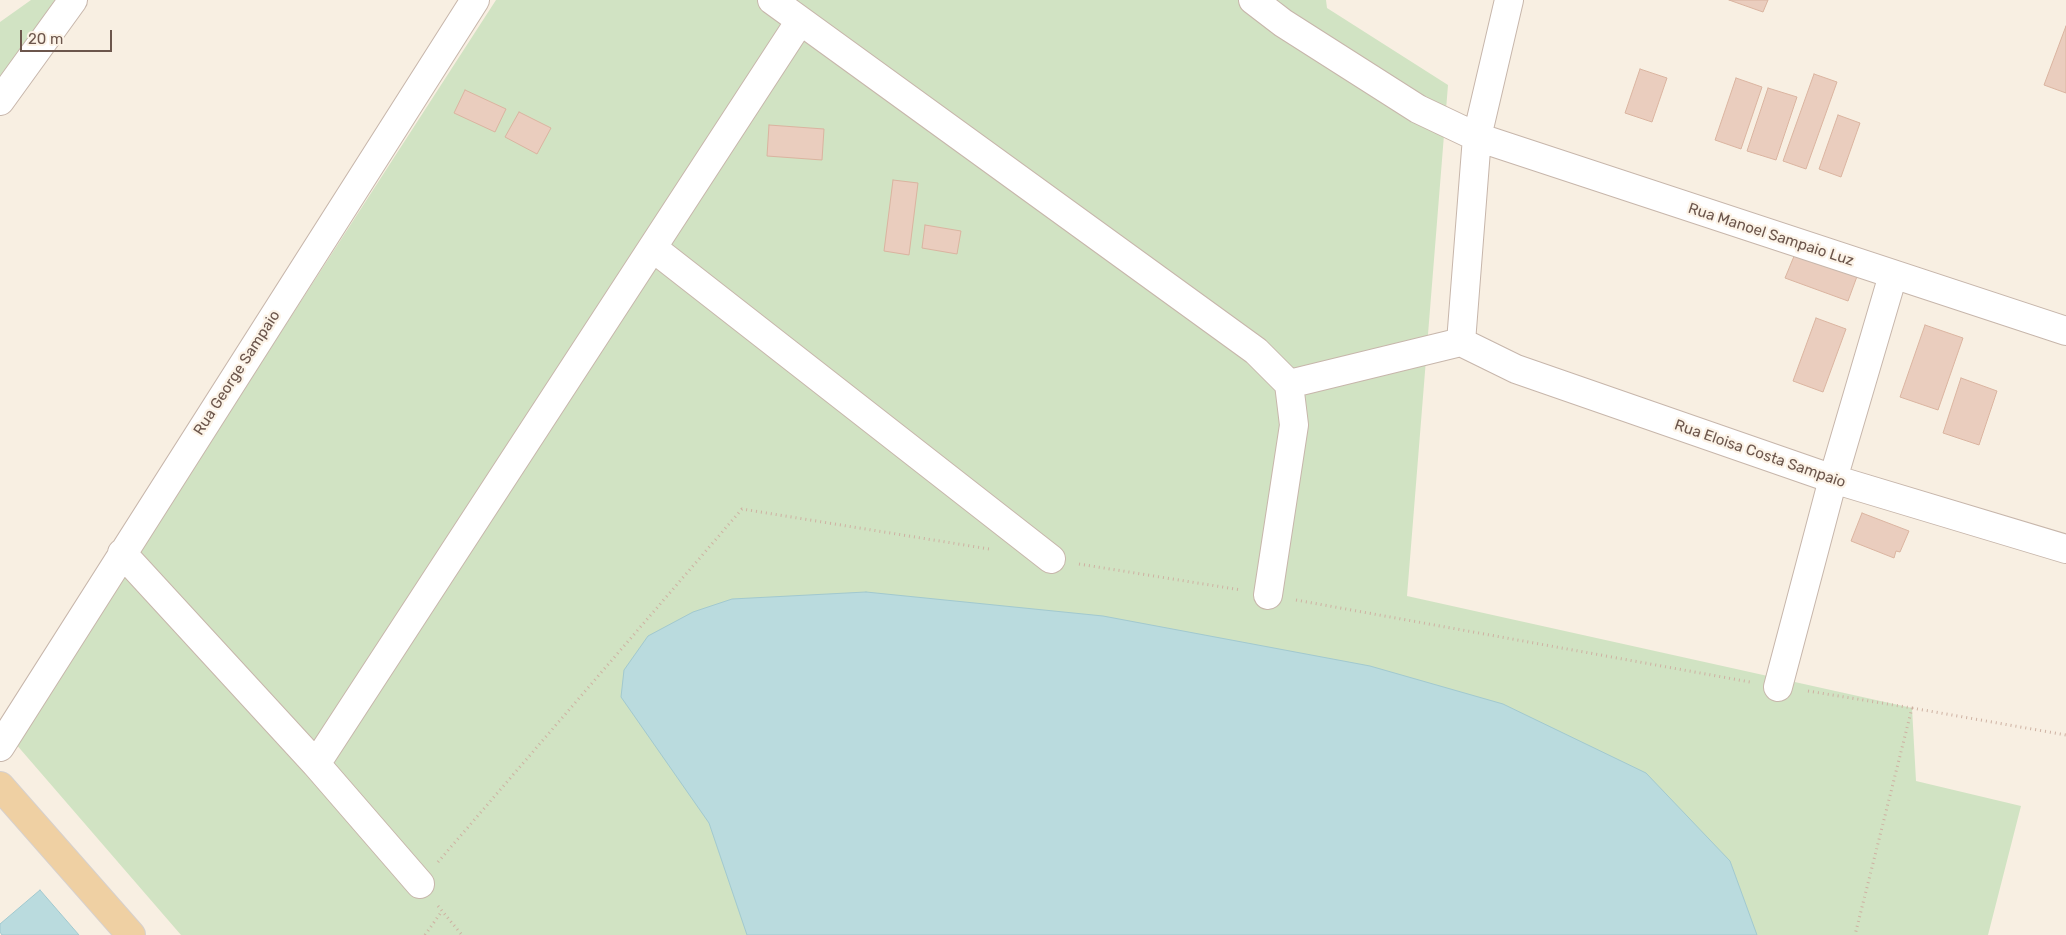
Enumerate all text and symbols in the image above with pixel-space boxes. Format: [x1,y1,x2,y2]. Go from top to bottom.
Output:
scale bar [22,20,115,52]
text: 20 m [28,30,63,48]
street label: Rua Manoel Sampaio Luz [1686,200,1856,270]
street label: Rua George Sampaio [190,307,284,439]
street label: Rua Eloisa Costa Sampaio [1672,416,1848,492]

